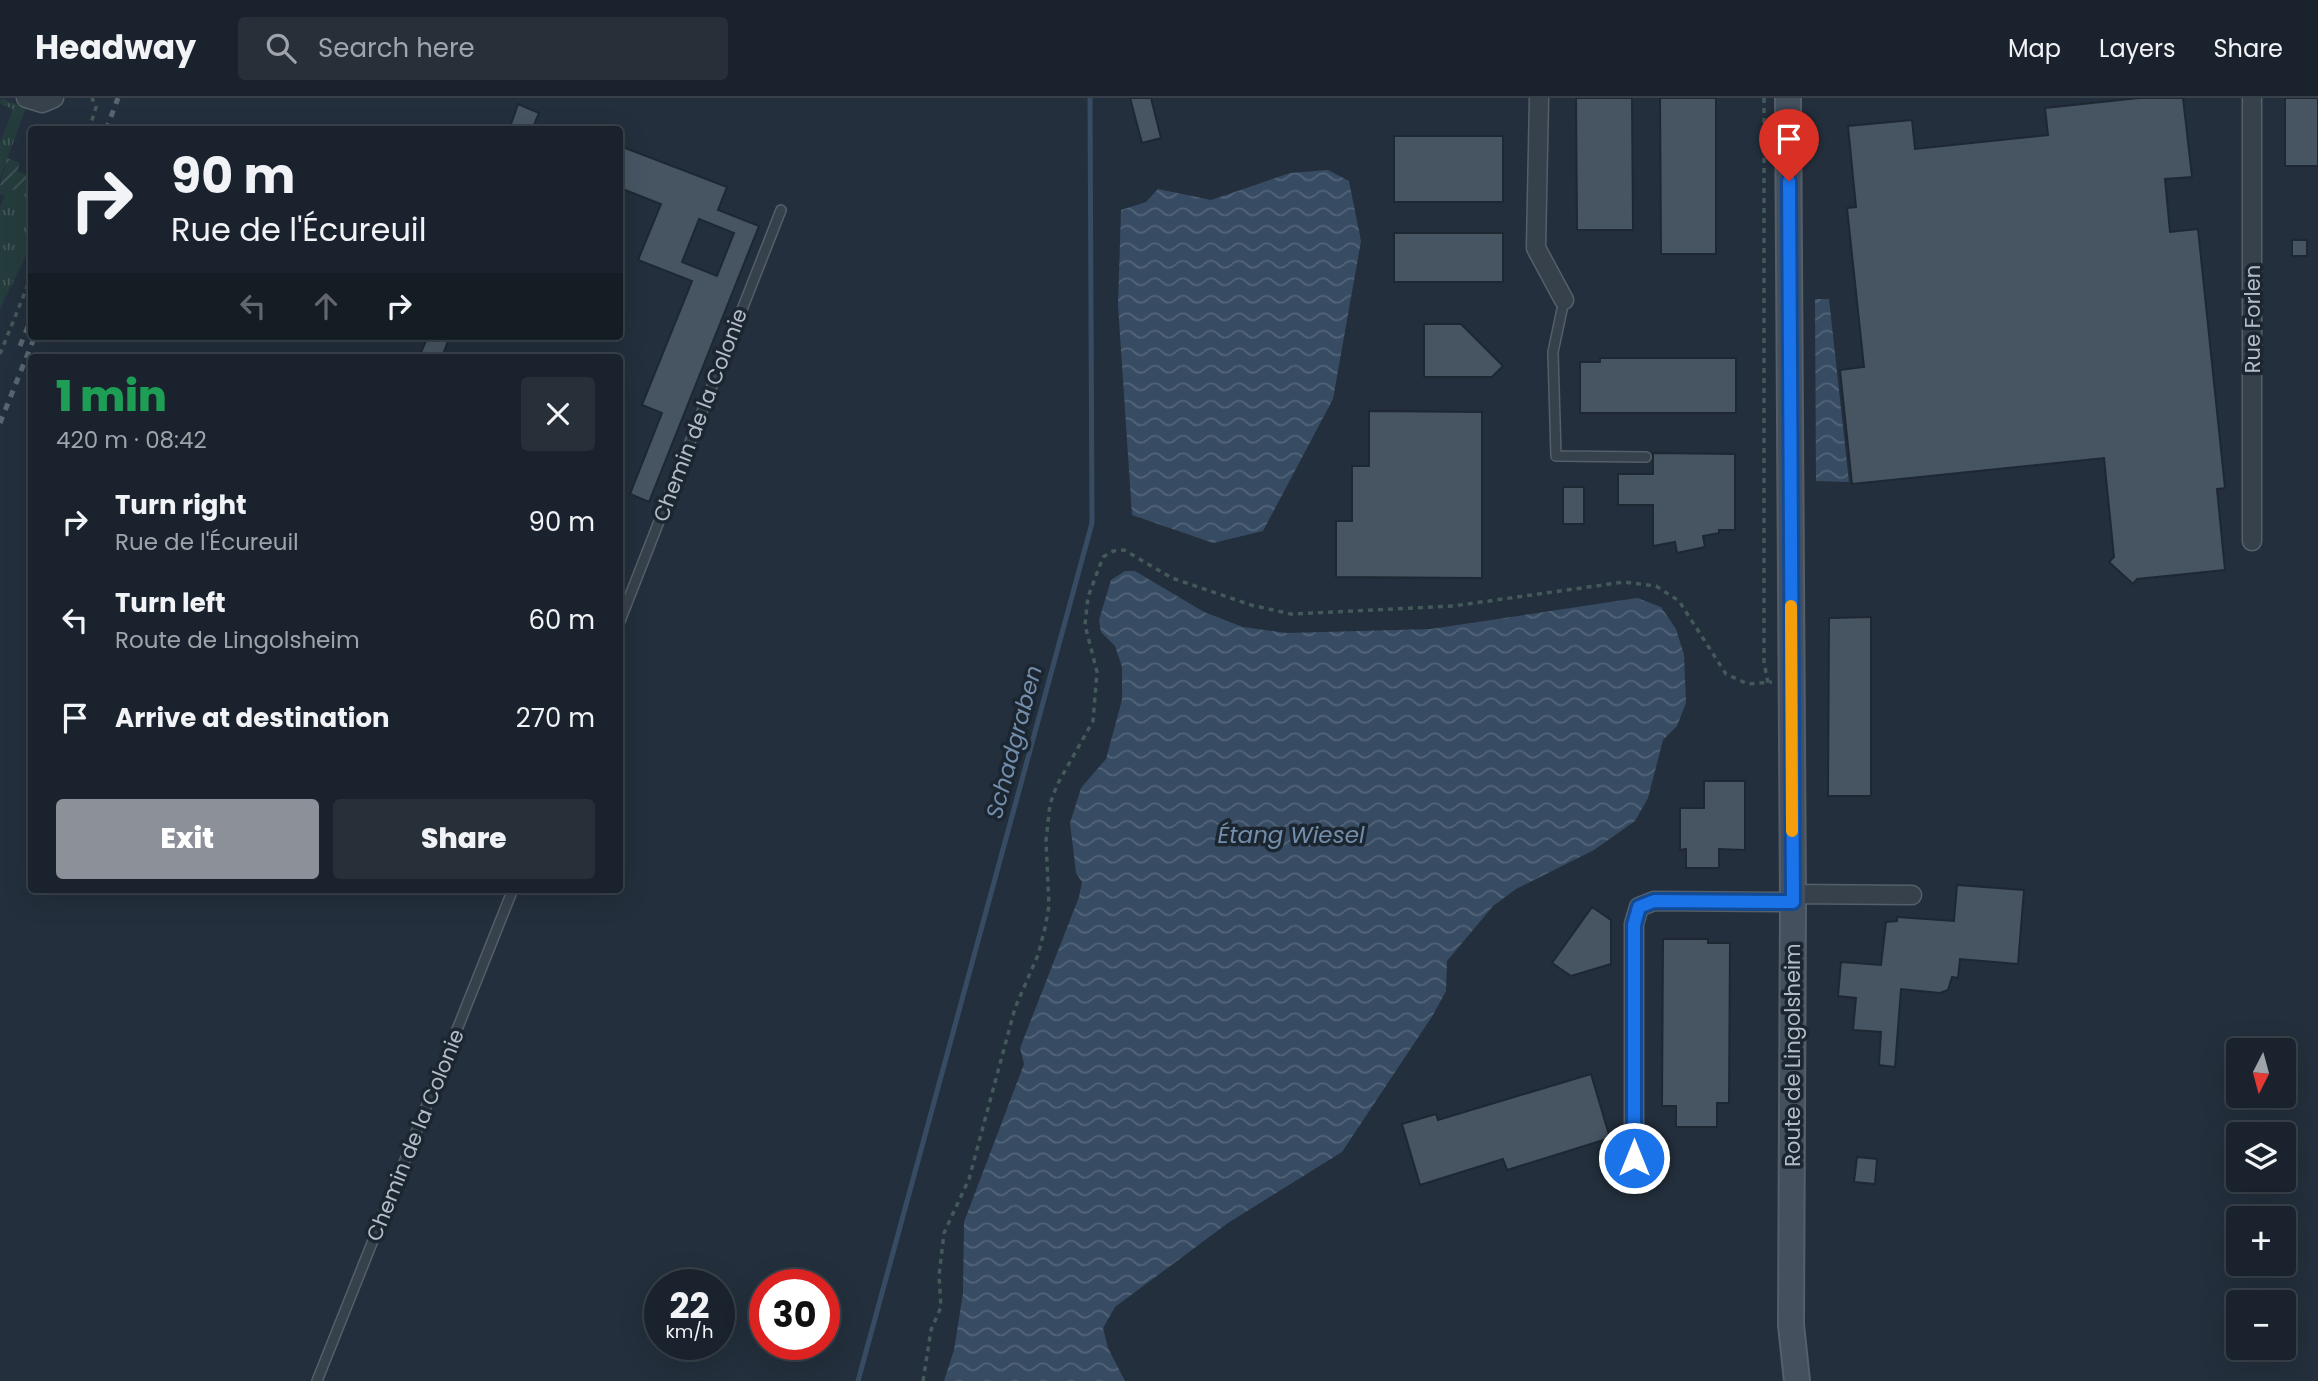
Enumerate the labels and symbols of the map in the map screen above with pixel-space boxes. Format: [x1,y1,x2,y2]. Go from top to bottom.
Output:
pin [1759,109,1819,181]
street label: Rue Forlen [2238,265,2267,373]
street label: Chemin de la Colonie [646,304,754,526]
water label: Schadgraben [978,662,1050,822]
water label: Étang Wiesel [1217,819,1365,851]
street label: Route de Lingolsheim [1778,943,1807,1167]
street label: Chemin de la Colonie [359,1025,471,1245]
north arrow [2226,1038,2296,1108]
position arrow [1597,1121,1671,1195]
speed limit sign: 30 [749,1269,840,1360]

